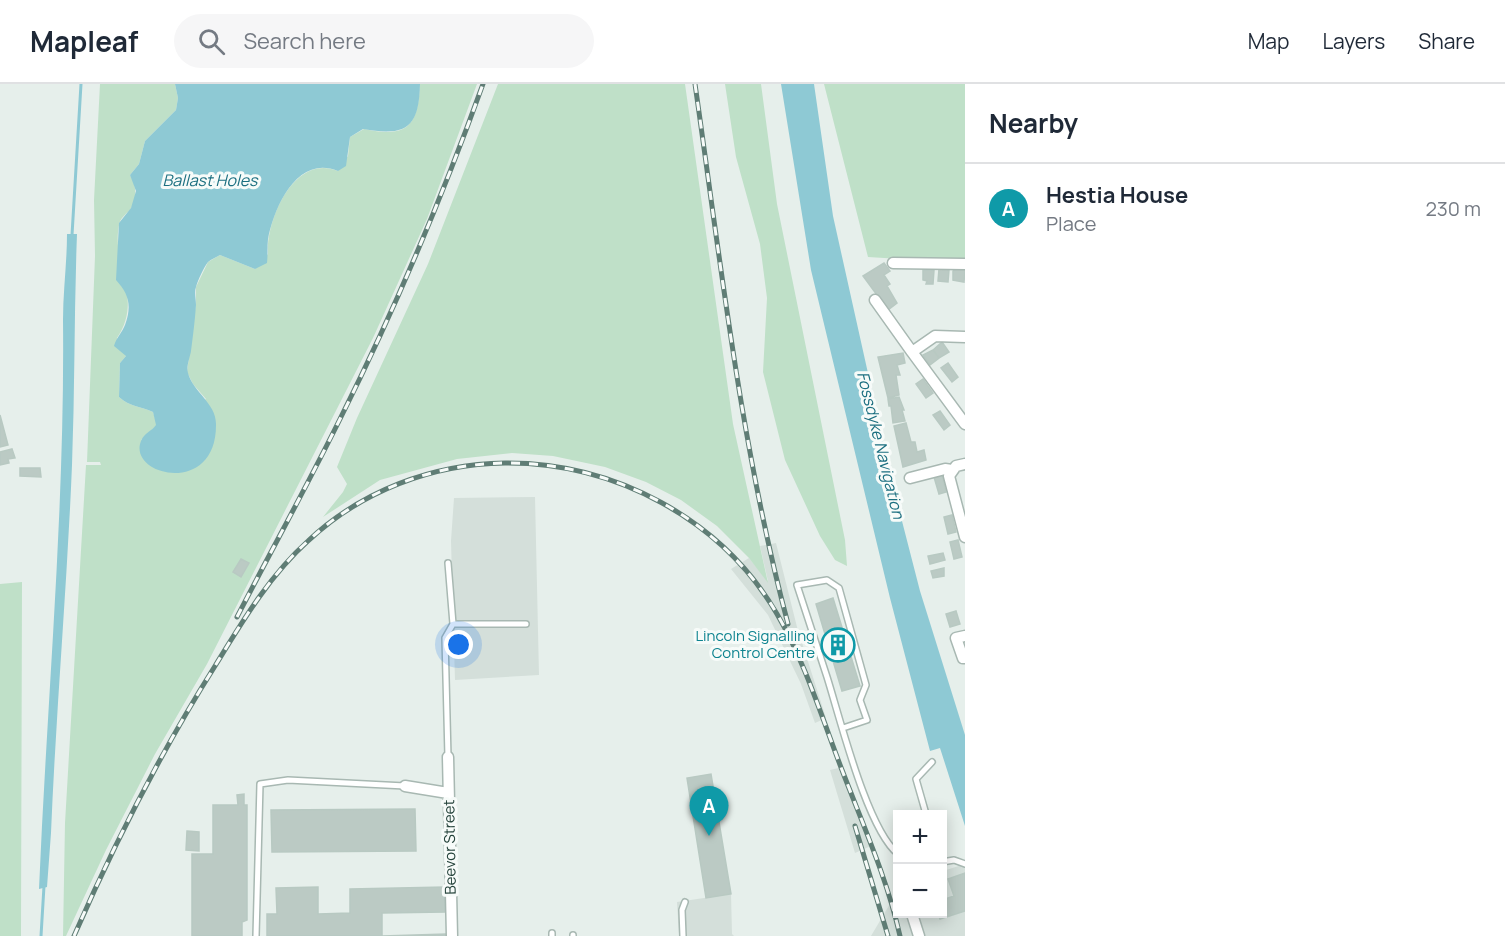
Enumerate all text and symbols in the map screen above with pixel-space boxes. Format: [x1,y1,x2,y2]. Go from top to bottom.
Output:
search box [174,14,594,68]
text: Mapleaf [30,22,138,60]
icon: search [195,25,228,58]
text: Search here [243,26,366,56]
text: Map [1248,27,1289,55]
text: Layers [1322,27,1385,55]
text: Share [1418,27,1475,55]
text: Nearby [989,105,1078,141]
water label: Ballast Holes [163,169,259,191]
text: Hestia House [1046,180,1188,210]
text: A [1002,195,1015,222]
text: 230 m [1425,195,1481,222]
text: Place [1046,210,1096,237]
water label: Fossdyke Navigation [852,369,910,521]
place label: Lincoln Signalling Control Centre [695,625,815,663]
building icon: Lincoln Signalling Control Centre [820,627,856,663]
your location [444,630,473,659]
pin: A [690,786,728,836]
street label: Beevor Street [438,799,461,895]
map controls [893,810,947,918]
button: + [893,810,947,864]
button: − [893,864,947,918]

